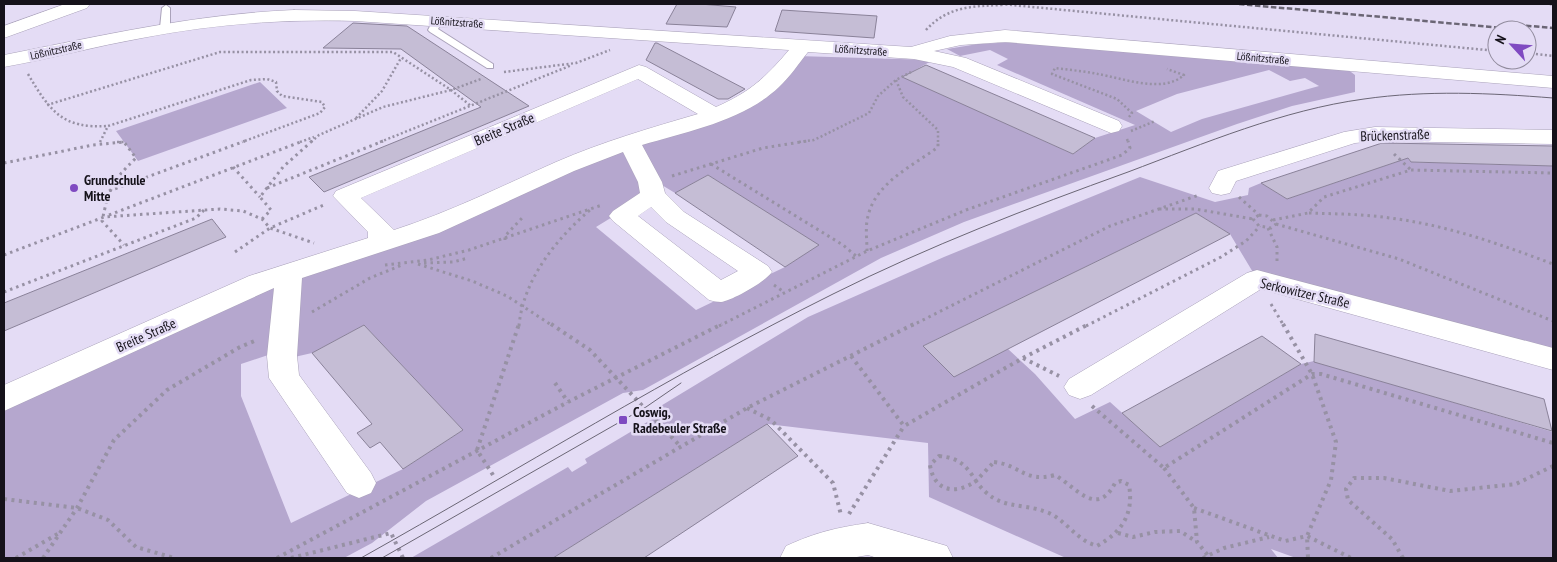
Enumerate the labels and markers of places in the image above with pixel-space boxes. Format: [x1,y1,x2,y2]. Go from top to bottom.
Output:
place label: Grundschule Mitte [84,171,146,205]
marker: Grundschule Mitte [68,182,80,194]
place label: Coswig, Radebeuler Straße [633,403,726,437]
marker: Coswig, Radebeuler Straße [617,414,629,426]

